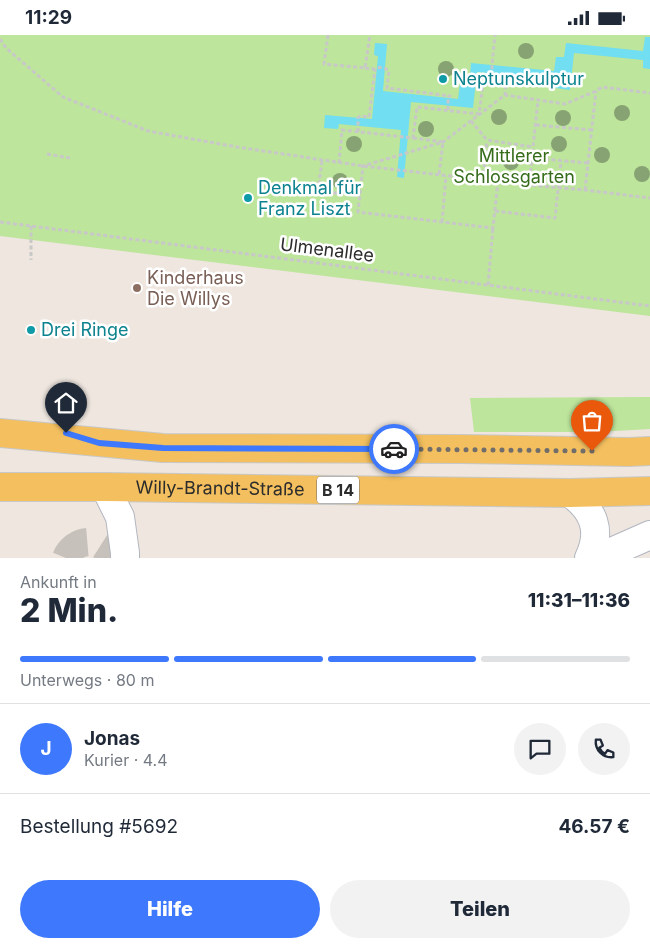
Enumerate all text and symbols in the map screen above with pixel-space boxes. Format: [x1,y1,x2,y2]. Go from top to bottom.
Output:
text: 11:29 [25,6,72,29]
place label: Neptunskulptur [453,68,584,89]
marker: Neptunskulptur [437,73,449,85]
park label: Mittlerer Schlossgarten [453,145,575,187]
place label: Denkmal für Franz Liszt [258,177,362,219]
marker: Denkmal für Franz Liszt [242,192,254,204]
street label: Ulmenallee [279,233,375,266]
place label: Kinderhaus Die Willys [147,267,244,309]
marker: Kinderhaus Die Willys [131,282,143,294]
place label: Drei Ringe [41,319,129,340]
marker: Drei Ringe [25,324,37,336]
pin [45,382,87,433]
icon: home [52,389,80,417]
pin [571,400,613,451]
icon: bag [578,407,606,435]
courier [369,424,419,474]
icon: car [380,435,408,463]
street label: Willy-Brandt-Straße [135,476,305,500]
road number: B 14 [317,477,359,503]
text: Ankunft in [20,572,97,592]
text: 11:31–11:36 [528,589,630,612]
text: 2 Min. [20,591,118,630]
text: Unterwegs · 80 m [20,670,154,690]
button: chat [514,723,566,775]
button: phone [578,723,630,775]
text: Jonas [84,727,140,750]
text: J [40,737,52,760]
text: Kurier · 4.4 [84,750,168,770]
text: Bestellung #5692 [20,815,178,838]
text: 46.57 € [558,815,630,838]
button: Hilfe [20,880,320,938]
button: Teilen [330,880,630,938]

